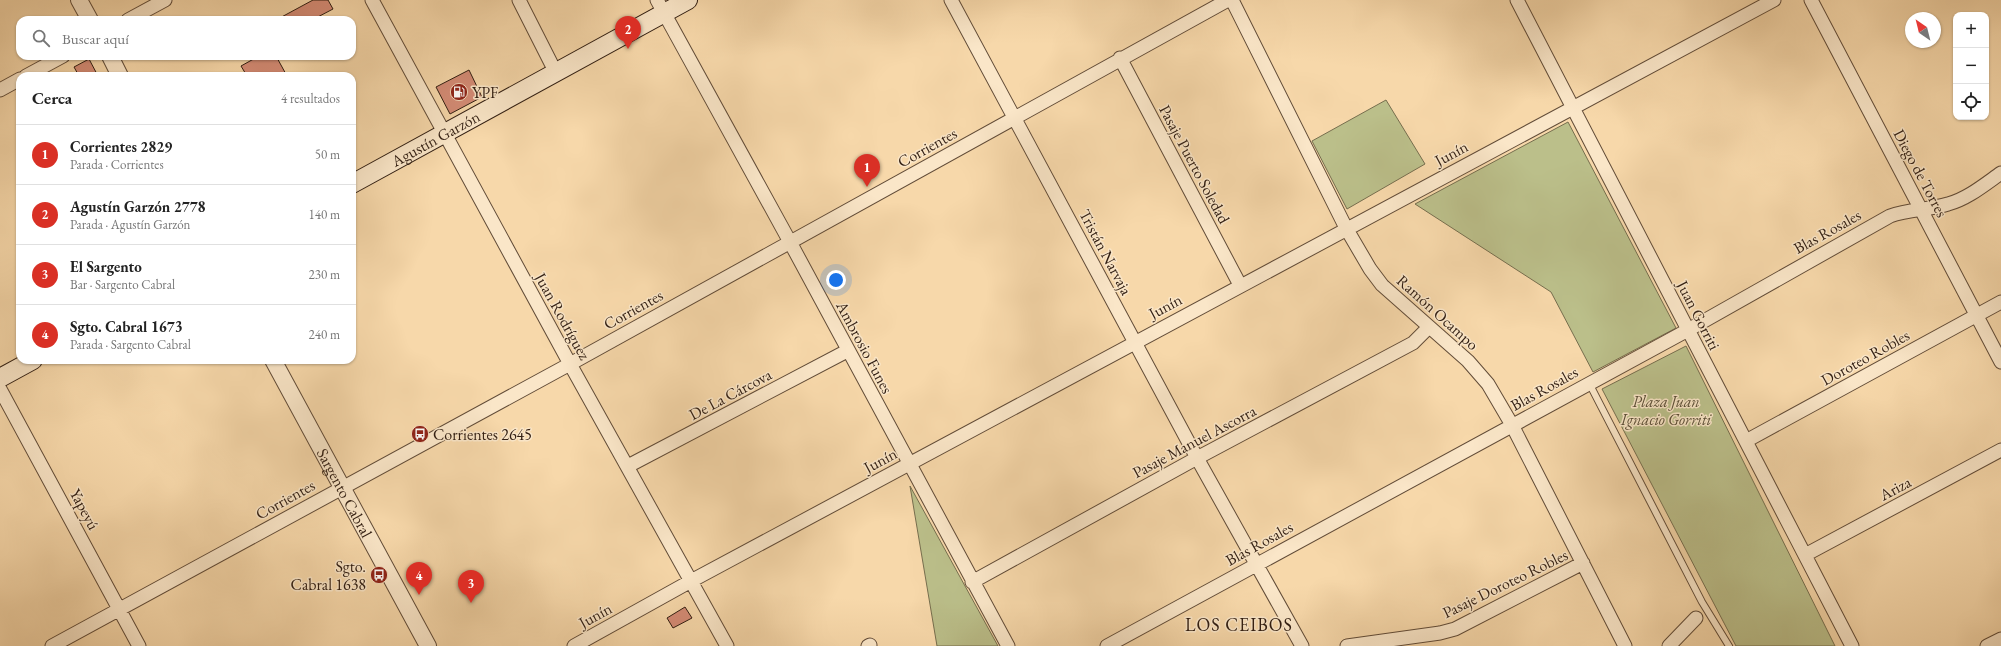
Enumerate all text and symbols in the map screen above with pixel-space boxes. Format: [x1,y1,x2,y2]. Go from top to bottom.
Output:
north arrow [1905,12,1941,48]
map controls [1953,12,1989,120]
button: + [1953,12,1989,48]
search box [16,16,356,60]
pin: 2 [615,16,641,49]
icon: search [30,27,52,49]
text: Buscar aquí [62,29,129,48]
button: − [1953,48,1989,84]
fuel station icon: YPF [449,82,469,102]
place label: YPF [472,82,498,103]
button: locate [1953,84,1989,120]
text: Cerca [32,87,72,109]
text: 4 resultados [281,90,340,107]
street label: Pasaje Puerto Soledad [1154,101,1235,228]
street label: Agustín Garzón [387,106,484,172]
street label: Corrientes [894,122,961,172]
street label: Diego de Torres [1889,126,1953,221]
street label: Junín [1429,136,1472,172]
text: Corrientes 2829 [70,137,172,156]
text: 1 [42,146,48,163]
text: 50 m [315,146,340,163]
pin: 1 [854,154,880,187]
text: Parada · Corrientes [70,156,164,173]
text: Agustín Garzón 2778 [70,197,206,216]
street label: Blas Rosales [1790,204,1865,259]
text: 2 [42,206,48,223]
text: 140 m [309,206,340,223]
street label: Tristán Narvaja [1074,206,1137,299]
text: Parada · Agustín Garzón [70,216,190,233]
text: El Sargento [70,257,142,276]
text: 3 [42,266,48,283]
text: 230 m [309,266,340,283]
street label: Juan Rodríguez [529,267,595,363]
your location [826,270,846,290]
street label: Ramón Ocampo [1392,270,1483,355]
street label: Juan Gorriti [1671,275,1725,353]
text: Bar · Sargento Cabral [70,276,175,293]
street label: Corrientes [600,284,667,334]
street label: Junín [1143,289,1186,325]
street label: Ambrosio Funes [831,297,898,397]
text: Sgto. Cabral 1673 [70,317,183,336]
street label: Doroteo Robles [1817,324,1913,390]
text: 4 [42,326,48,343]
text: 240 m [309,326,340,343]
text: Parada · Sargento Cabral [70,336,191,353]
street label: Blas Rosales [1507,361,1582,416]
street label: De La Cárcova [685,364,776,425]
park label: Plaza Juan Ignacio Gorriti [1620,391,1713,430]
street label: Pasaje Manuel Ascorra [1129,400,1260,483]
bus stop icon: Corrientes 2645 [410,424,430,444]
place label: Corrientes 2645 [433,424,532,445]
street label: Junín [858,443,901,479]
street label: Sargento Cabral [312,445,377,541]
street label: Ariza [1875,471,1915,506]
street label: Corrientes [252,474,319,524]
street label: Yapeyú [65,485,104,534]
street label: Blas Rosales [1222,516,1297,571]
street label: Pasaje Doroteo Robles [1439,544,1571,623]
place label: Sgto. Cabral 1638 [291,556,366,595]
pin: 4 [406,562,432,595]
bus stop icon: Sgto. Cabral 1638 [369,565,389,585]
pin: 3 [458,570,484,603]
street label: Junín [573,598,616,634]
district label: LOS CEIBOS [1185,613,1293,636]

